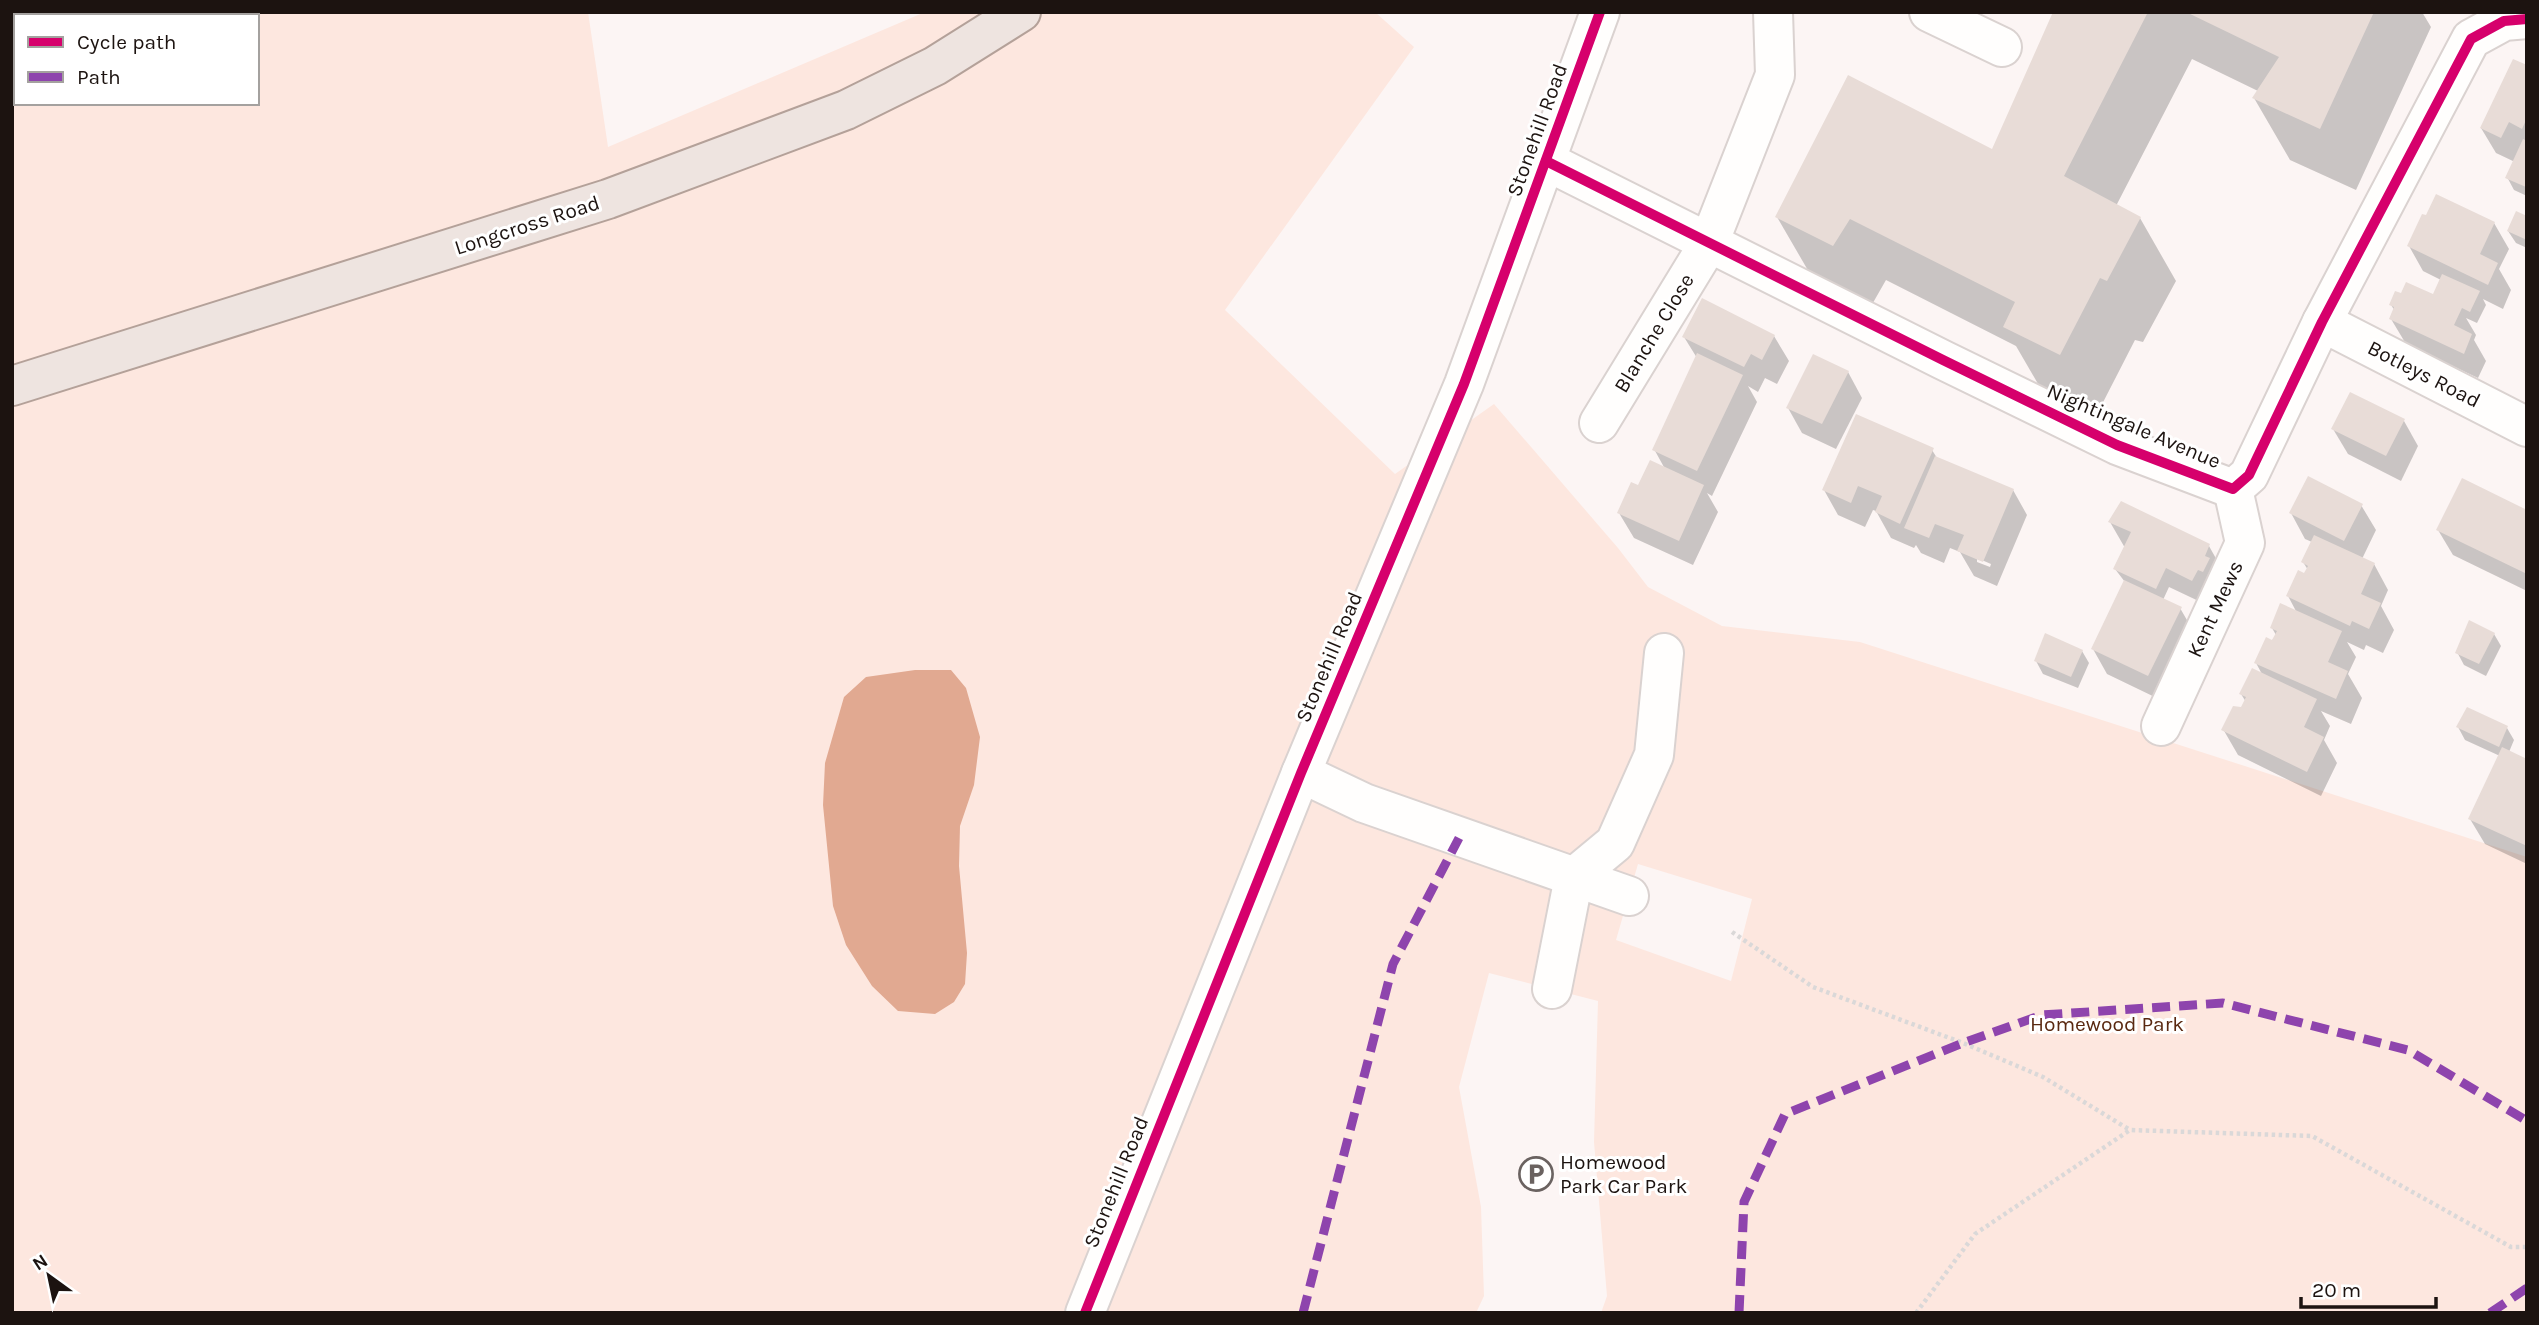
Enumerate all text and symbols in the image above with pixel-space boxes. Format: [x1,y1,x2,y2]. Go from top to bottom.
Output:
legend [14,14,259,105]
text: Cycle path [77,30,177,54]
street label: Stonehill Road [1502,60,1572,200]
text: Path [77,65,121,89]
street label: Longcross Road [451,190,603,260]
street label: Blanche Close [1609,269,1699,397]
street label: Botleys Road [2364,335,2484,413]
street label: Nightingale Avenue [2044,379,2224,473]
street label: Kent Mews [2182,557,2248,661]
street label: Stonehill Road [1291,588,1367,726]
park label: Homewood Park [2030,1012,2184,1036]
street label: Stonehill Road [1079,1113,1153,1251]
place label: Homewood Park Car Park [1560,1150,1687,1198]
parking icon: Homewood Park Car Park [1517,1155,1555,1193]
north arrow [14,1241,84,1311]
text: N [29,1250,52,1276]
scale bar [2301,1266,2436,1310]
text: 20 m [2312,1278,2361,1302]

